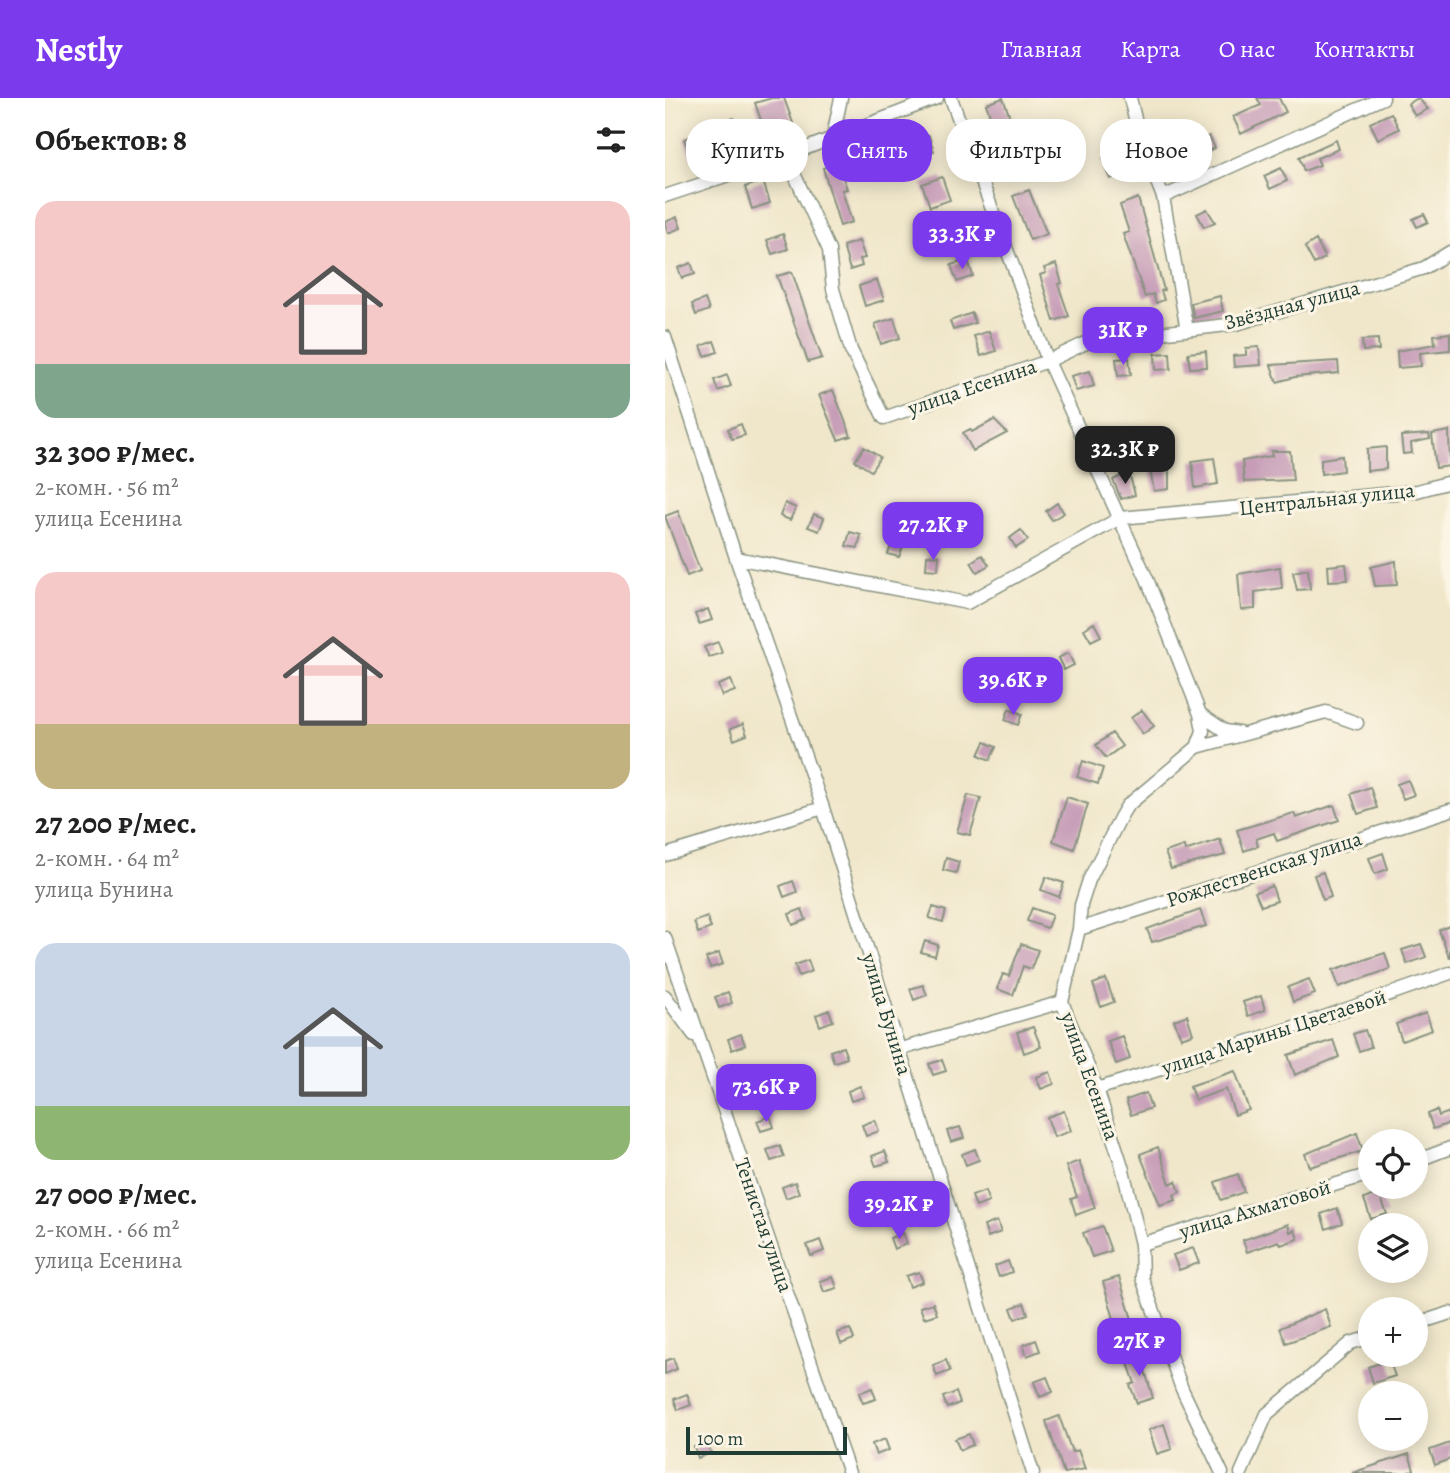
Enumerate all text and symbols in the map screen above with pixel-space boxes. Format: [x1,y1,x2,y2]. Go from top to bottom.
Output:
text: Nestly [35,27,122,72]
text: Главная [1001,33,1082,65]
text: Карта [1120,33,1181,65]
text: О нас [1219,33,1275,65]
text: Контакты [1313,33,1415,65]
chip: Купить [686,119,808,182]
chip: Снять [822,119,932,182]
chip: Фильтры [946,119,1086,182]
chip: Новое [1100,119,1212,182]
text: Объектов: 8 [35,120,187,160]
icon: filters [592,121,630,159]
pin: 33.3K ₽ [897,212,1027,271]
text: 33.3K ₽ [929,218,995,249]
icon: home [270,247,396,373]
street label: Звёздная улица [1221,273,1363,337]
pin: 31K ₽ [1074,308,1172,367]
text: 31K ₽ [1099,314,1147,345]
street label: улица Есенина [903,352,1040,422]
pin: 32.3K ₽ [1060,426,1190,486]
text: 32 300 ₽/мес. [35,432,196,472]
text: 32.3K ₽ [1091,433,1159,464]
text: 2-комн. · 56 m² [35,472,179,503]
street label: Центральная улица [1238,476,1416,522]
text: улица Есенина [35,503,182,534]
pin: 27.2K ₽ [868,503,998,562]
text: 27.2K ₽ [898,509,968,540]
icon: home [270,618,396,744]
pin: 39.6K ₽ [948,658,1078,717]
text: 39.6K ₽ [979,664,1047,695]
text: 27 200 ₽/мес. [35,803,197,843]
street label: Рождественская улица [1163,824,1366,914]
text: 2-комн. · 64 m² [35,843,179,874]
text: улица Бунина [35,874,173,905]
street label: улица Бунина [855,949,919,1079]
street label: улица Марины Цветаевой [1157,982,1390,1082]
icon: home [270,989,396,1115]
street label: улица Есенина [1054,1007,1126,1144]
pin: 73.6K ₽ [701,1065,831,1124]
text: 73.6K ₽ [732,1071,800,1102]
map controls [1358,1129,1428,1451]
button: locate [1358,1129,1428,1199]
street label: Тенистая улица [728,1154,800,1296]
street label: улица Ахматовой [1175,1173,1334,1246]
text: 27 000 ₽/мес. [35,1174,198,1214]
pin: 39.2K ₽ [834,1182,964,1241]
text: 39.2K ₽ [865,1188,933,1219]
button: layers [1358,1213,1428,1283]
text: 2-комн. · 66 m² [35,1214,179,1245]
text: улица Есенина [35,1245,182,1276]
button: + [1358,1297,1428,1367]
pin: 27K ₽ [1090,1318,1188,1378]
text: 27K ₽ [1113,1325,1165,1356]
button: − [1358,1381,1428,1451]
scale bar [686,1424,847,1456]
text: 100 m [697,1426,743,1452]

